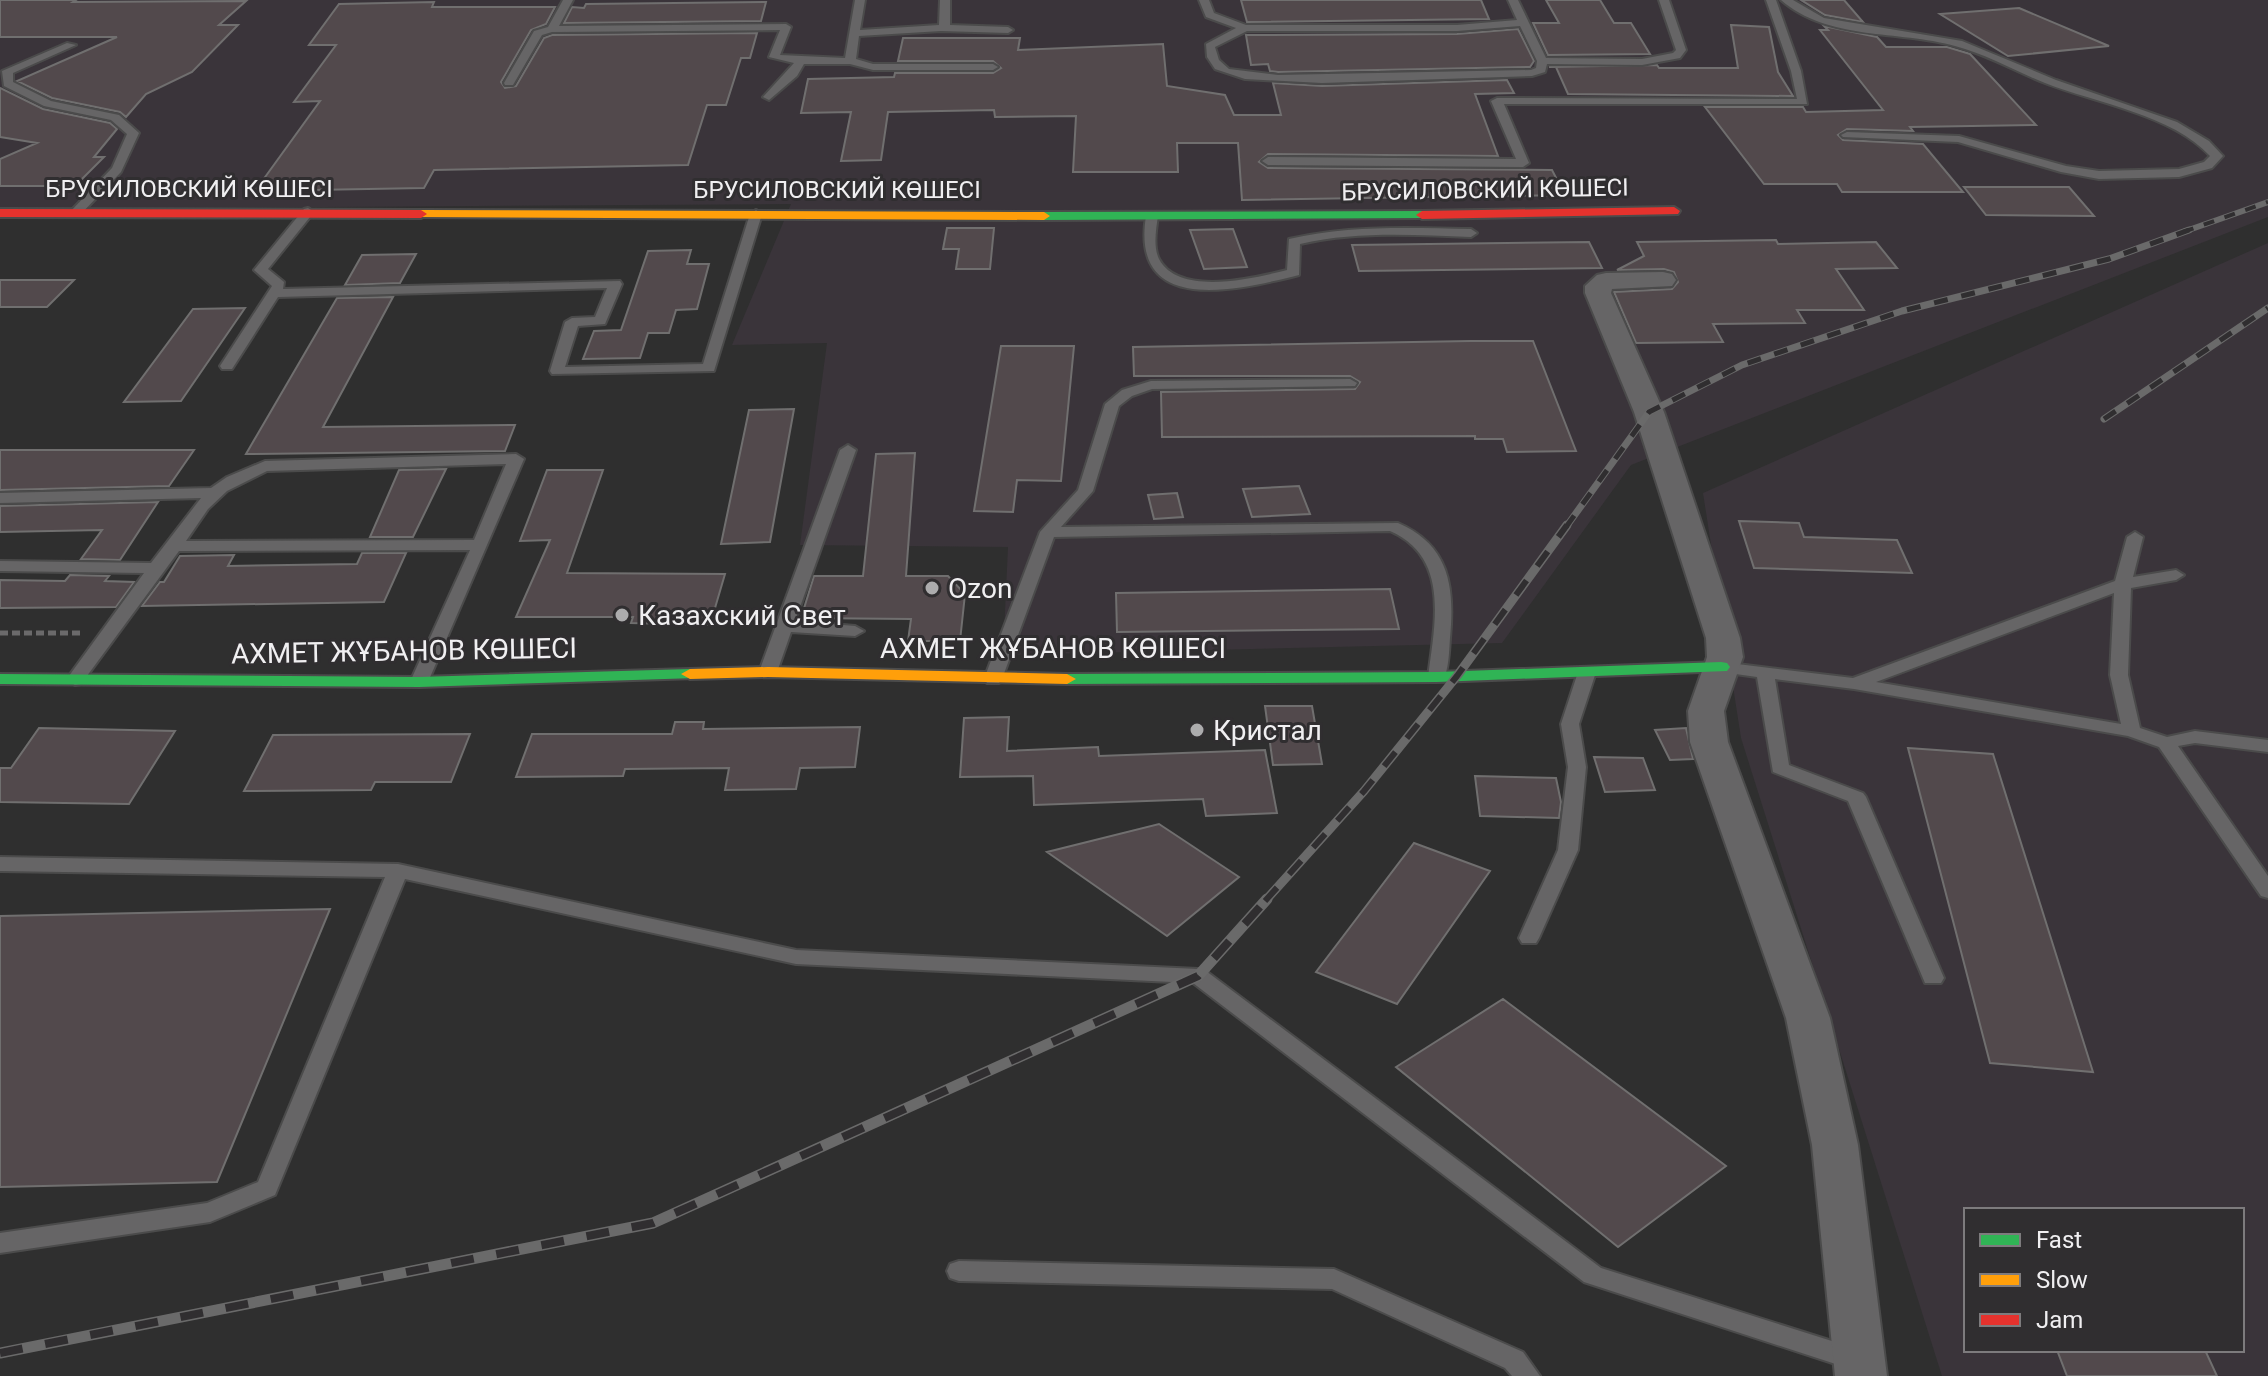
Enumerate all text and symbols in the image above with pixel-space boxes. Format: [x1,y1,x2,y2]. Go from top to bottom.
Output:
street label: БРУСИЛОВСКИЙ КӨШЕСІ [1341,173,1629,207]
street label: БРУСИЛОВСКИЙ КӨШЕСІ [45,175,333,203]
street label: БРУСИЛОВСКИЙ КӨШЕСІ [693,176,981,204]
place label: Ozon [948,572,1012,605]
marker: Ozon [923,579,941,597]
place label: Казахский Свет [638,599,846,632]
marker: Казахский Свет [613,606,631,624]
street label: АХМЕТ ЖҰБАНОВ КӨШЕСІ [231,631,577,671]
street label: АХМЕТ ЖҰБАНОВ КӨШЕСІ [880,632,1226,665]
place label: Кристал [1213,714,1322,747]
marker: Кристал [1188,721,1206,739]
legend [1964,1208,2244,1352]
text: Fast [2036,1226,2082,1254]
text: Slow [2036,1266,2088,1294]
text: Jam [2036,1306,2083,1334]

